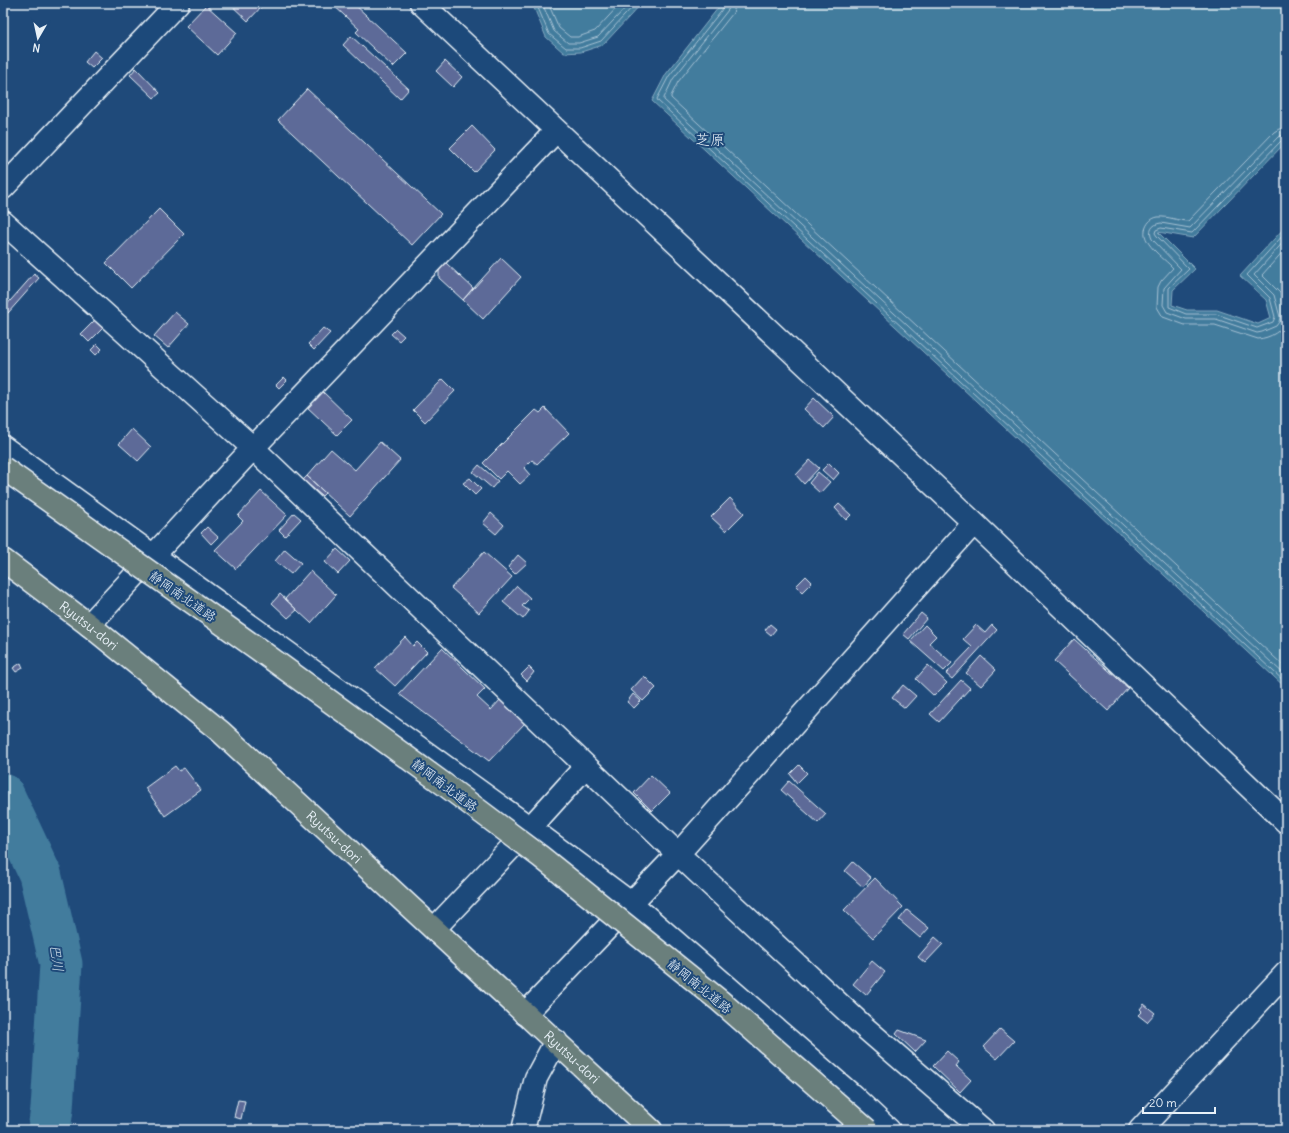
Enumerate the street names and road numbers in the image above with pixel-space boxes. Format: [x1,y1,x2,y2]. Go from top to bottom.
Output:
street label: 静岡南北道路 [146,567,220,626]
street label: Ryutsu-dori [56,598,121,654]
street label: 静岡南北道路 [408,755,481,816]
street label: Ryutsu-dori [303,807,365,867]
street label: 静岡南北道路 [664,955,735,1018]
street label: Ryutsu-dori [540,1027,603,1087]

